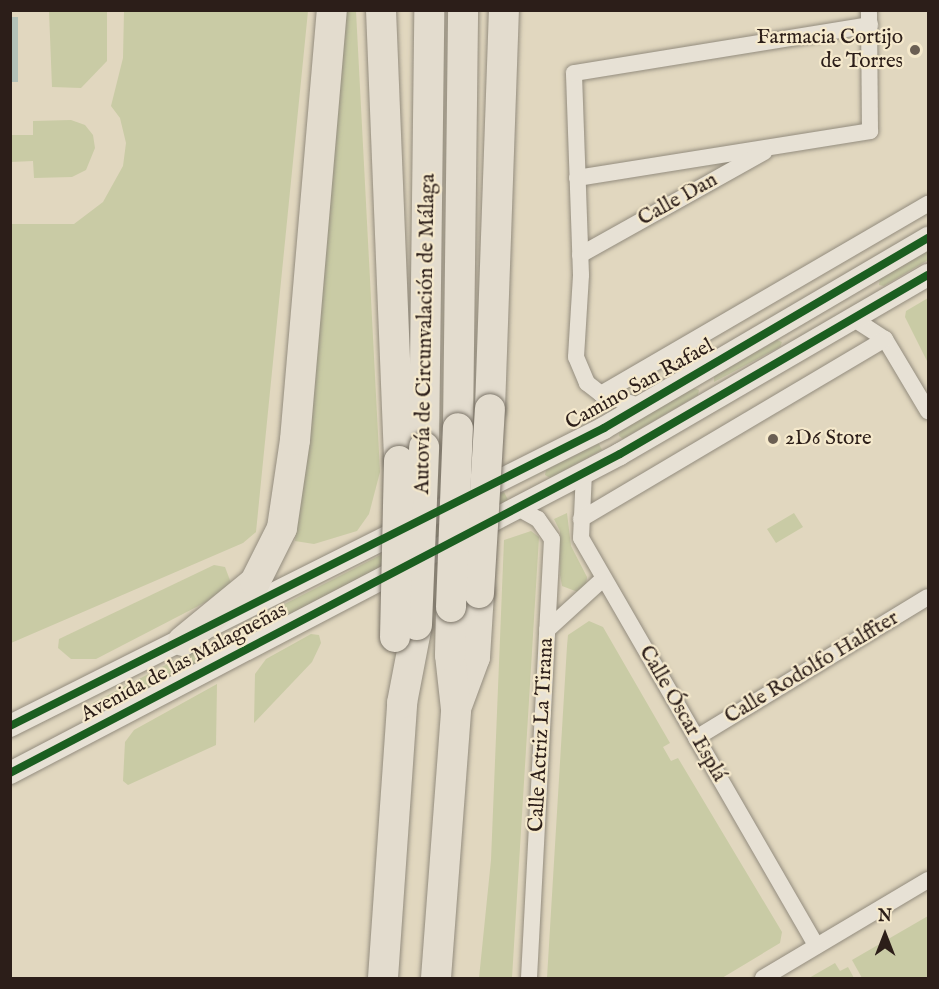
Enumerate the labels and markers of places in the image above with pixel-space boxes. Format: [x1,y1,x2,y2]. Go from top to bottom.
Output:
place label: Farmacia Cortijo de Torres [757,25,903,75]
marker: Farmacia Cortijo de Torres [908,43,922,57]
place label: 2D6 Store [785,426,872,452]
marker: 2D6 Store [766,432,780,446]

